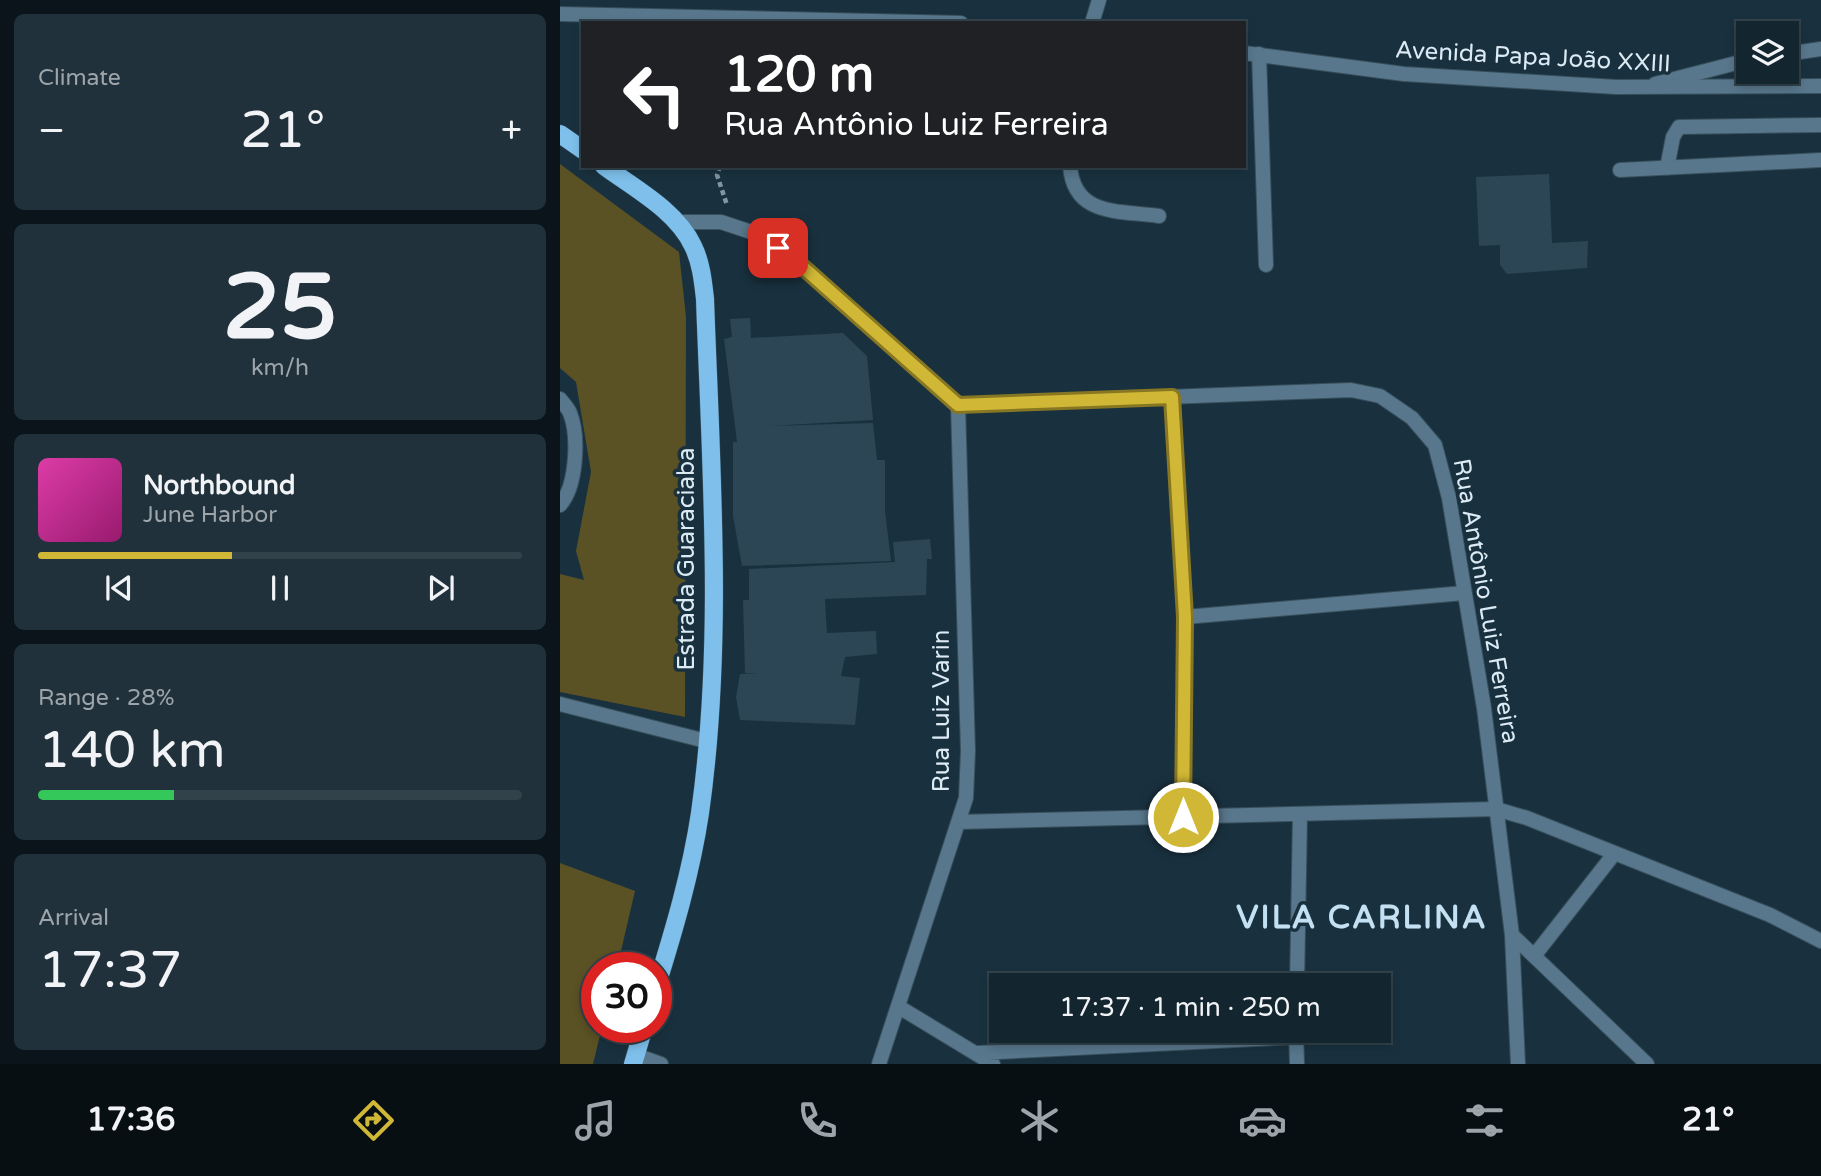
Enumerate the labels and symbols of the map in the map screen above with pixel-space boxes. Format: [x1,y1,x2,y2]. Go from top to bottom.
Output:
street label: Avenida Papa João XXIII [1394,35,1672,79]
pin [748,218,808,278]
street label: Estrada Guaraciaba [672,447,701,671]
street label: Rua Antônio Luiz Ferreira [1447,456,1525,746]
street label: Rua Luiz Varin [927,630,956,792]
position arrow [1146,780,1220,854]
district label: VILA CARLINA [1236,899,1488,937]
speed limit sign: 30 [581,952,672,1043]

